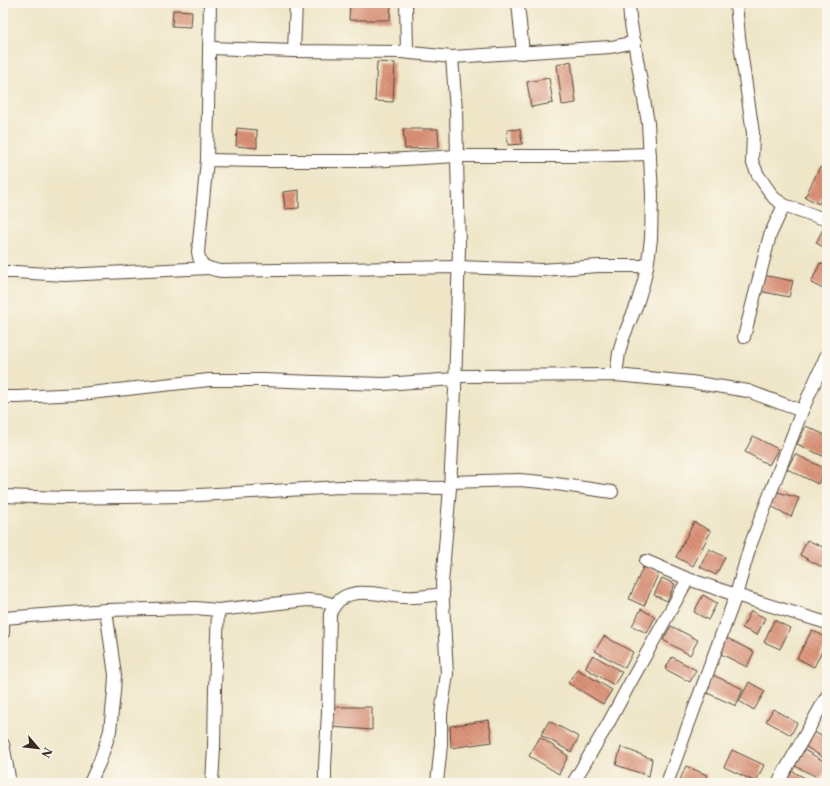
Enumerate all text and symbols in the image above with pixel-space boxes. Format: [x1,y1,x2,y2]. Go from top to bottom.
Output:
north arrow [18,728,58,768]
text: N [38,745,55,761]

